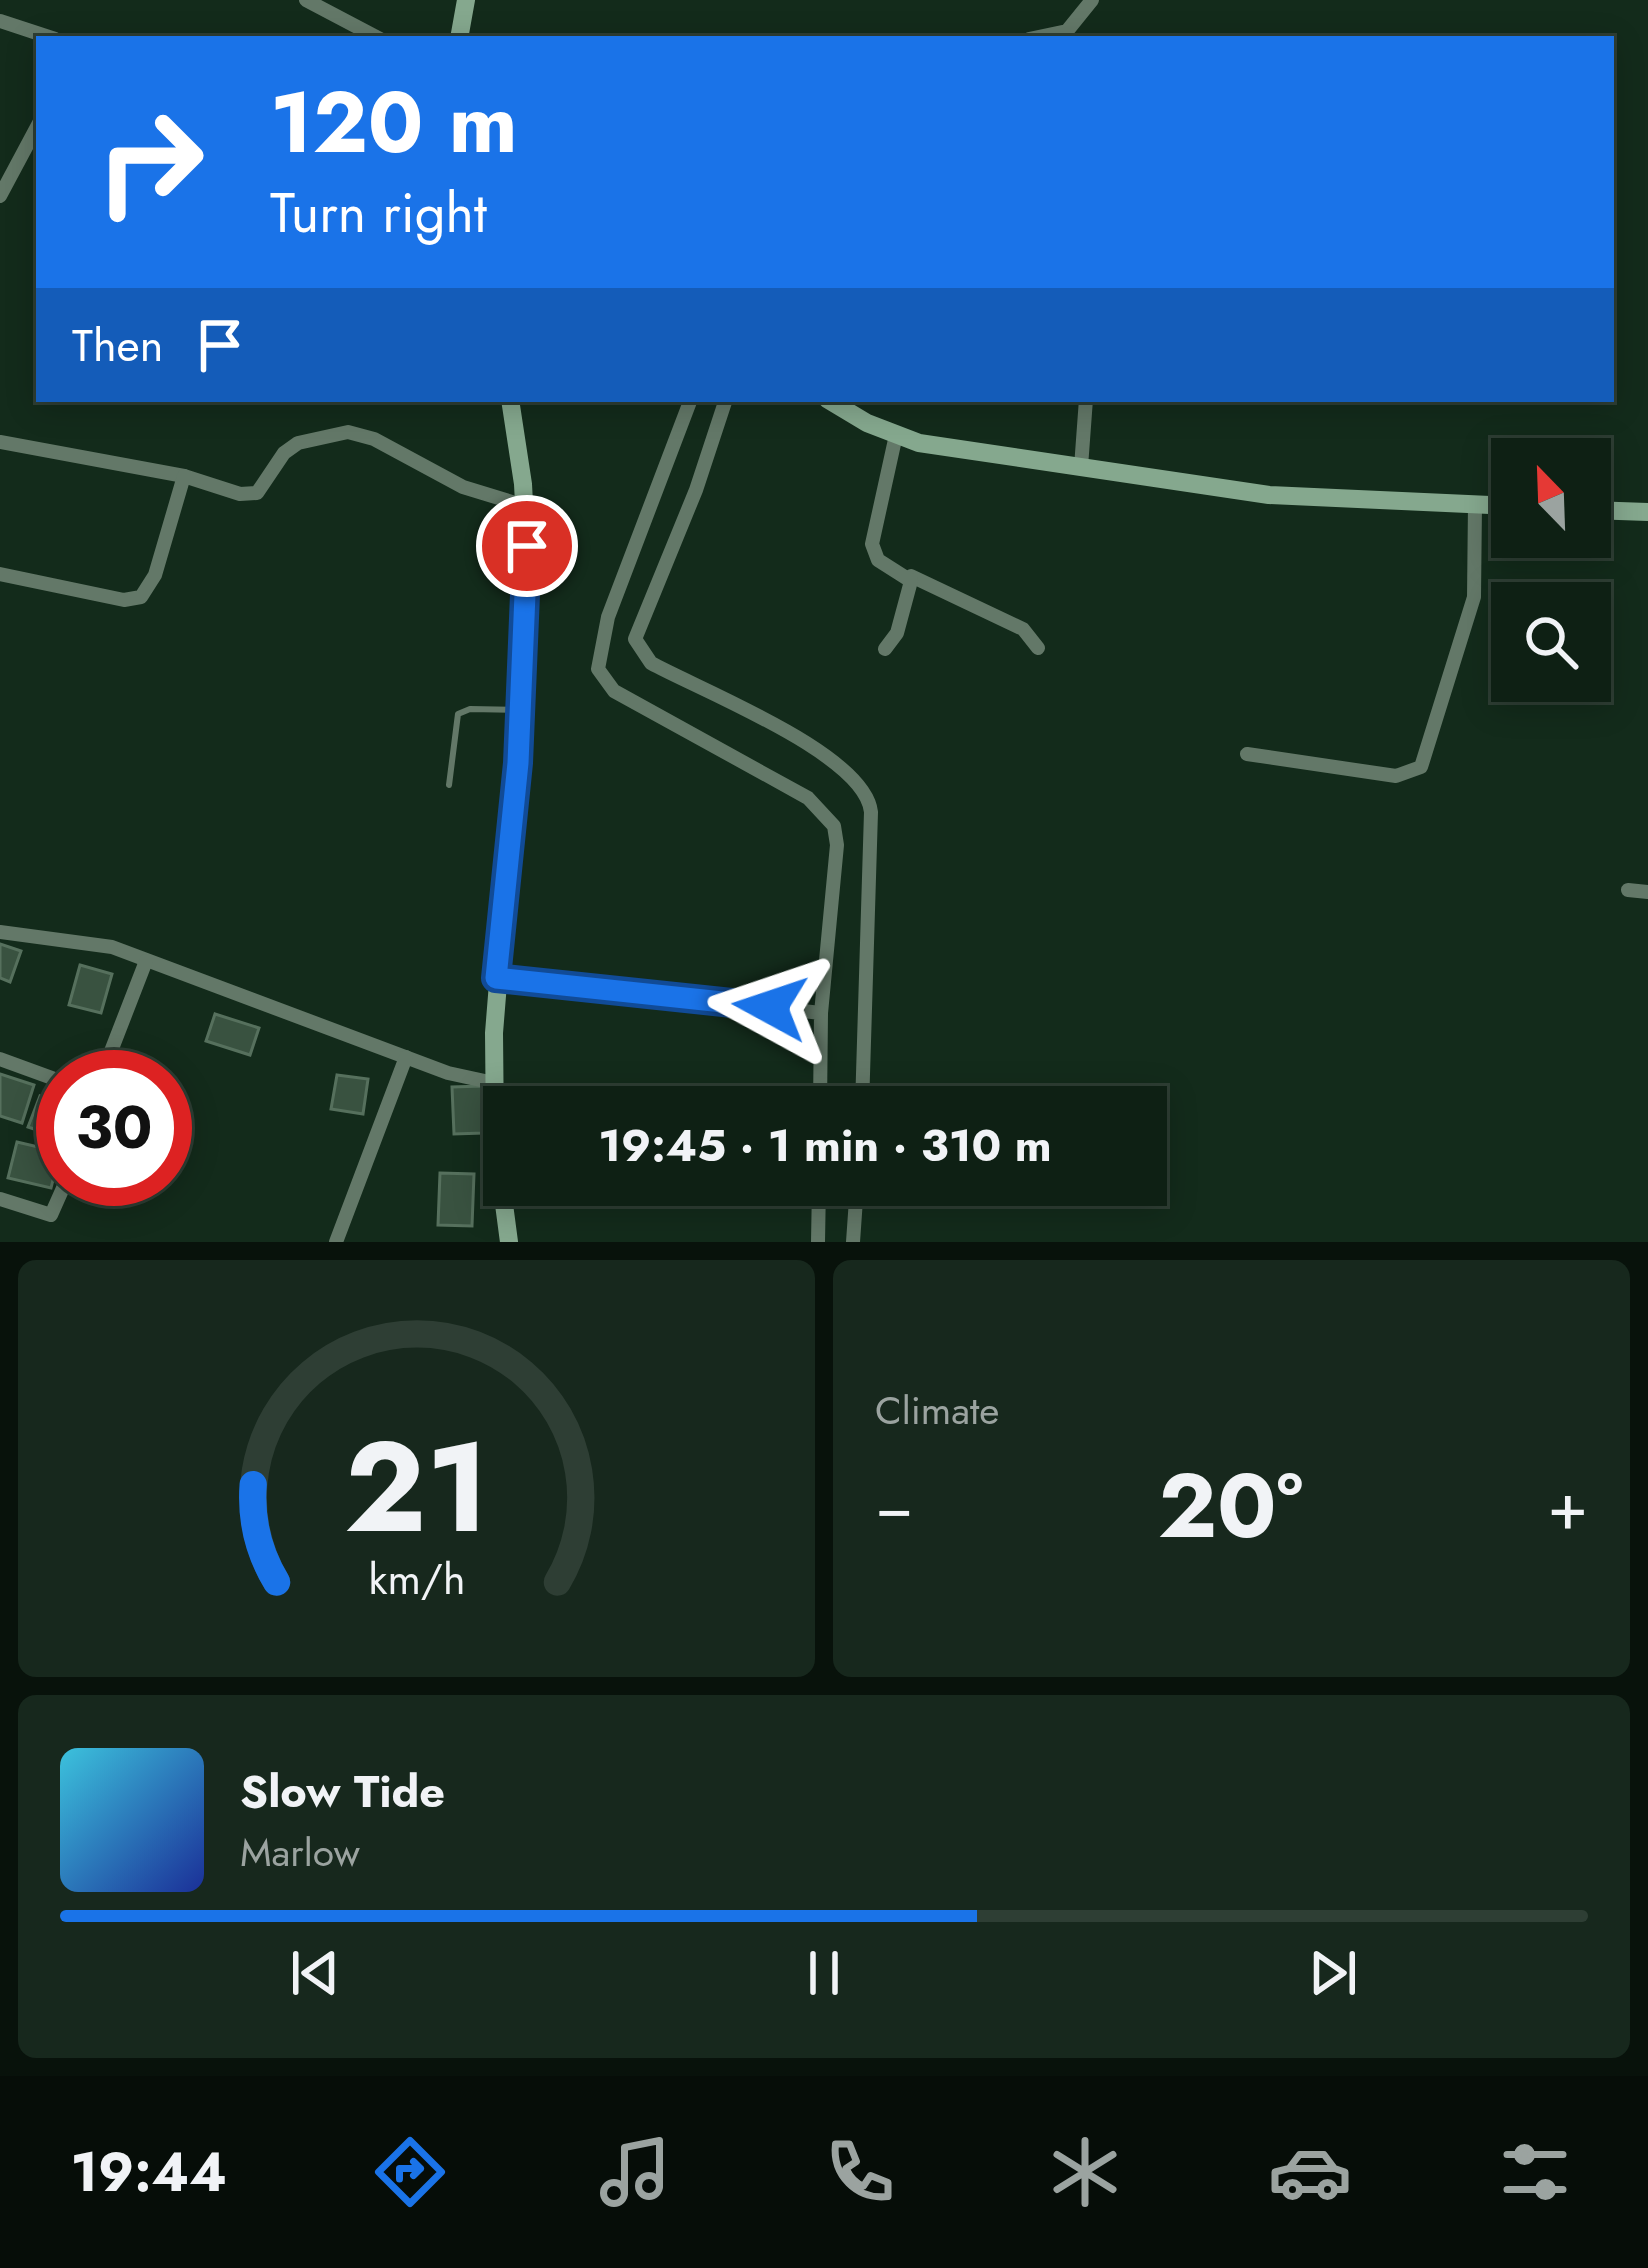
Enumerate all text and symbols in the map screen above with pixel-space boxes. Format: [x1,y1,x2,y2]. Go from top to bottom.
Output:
text: 120 m [270,62,518,184]
icon: right [72,84,228,240]
text: Turn right [270,174,487,252]
icon: arrive [187,312,253,378]
text: Then [72,313,163,378]
north arrow [1491,438,1611,558]
map controls [1491,438,1611,702]
pin [476,495,578,597]
icon: arrive [494,513,560,579]
button: search [1491,582,1611,702]
position arrow [707,944,833,1070]
speed limit sign: 30 [36,1050,192,1206]
text: 19:45 · 1 min · 310 m [598,1113,1052,1178]
text: Climate [875,1382,999,1439]
text: 21 [344,1397,489,1578]
text: 20° [1158,1441,1303,1571]
text: − [875,1458,914,1554]
text: + [1547,1458,1588,1554]
text: km/h [368,1547,465,1609]
text: Slow Tide [240,1759,445,1824]
text: Marlow [240,1824,360,1881]
icon: previous [282,1940,348,2006]
icon: pause [791,1940,857,2006]
icon: next [1300,1940,1366,2006]
icon: directions [368,2130,452,2214]
icon: music [593,2130,677,2214]
icon: phone [818,2130,902,2214]
icon: climate [1043,2130,1127,2214]
icon: car [1268,2130,1352,2214]
icon: filters [1493,2130,1577,2214]
text: 19:44 [71,2133,227,2211]

